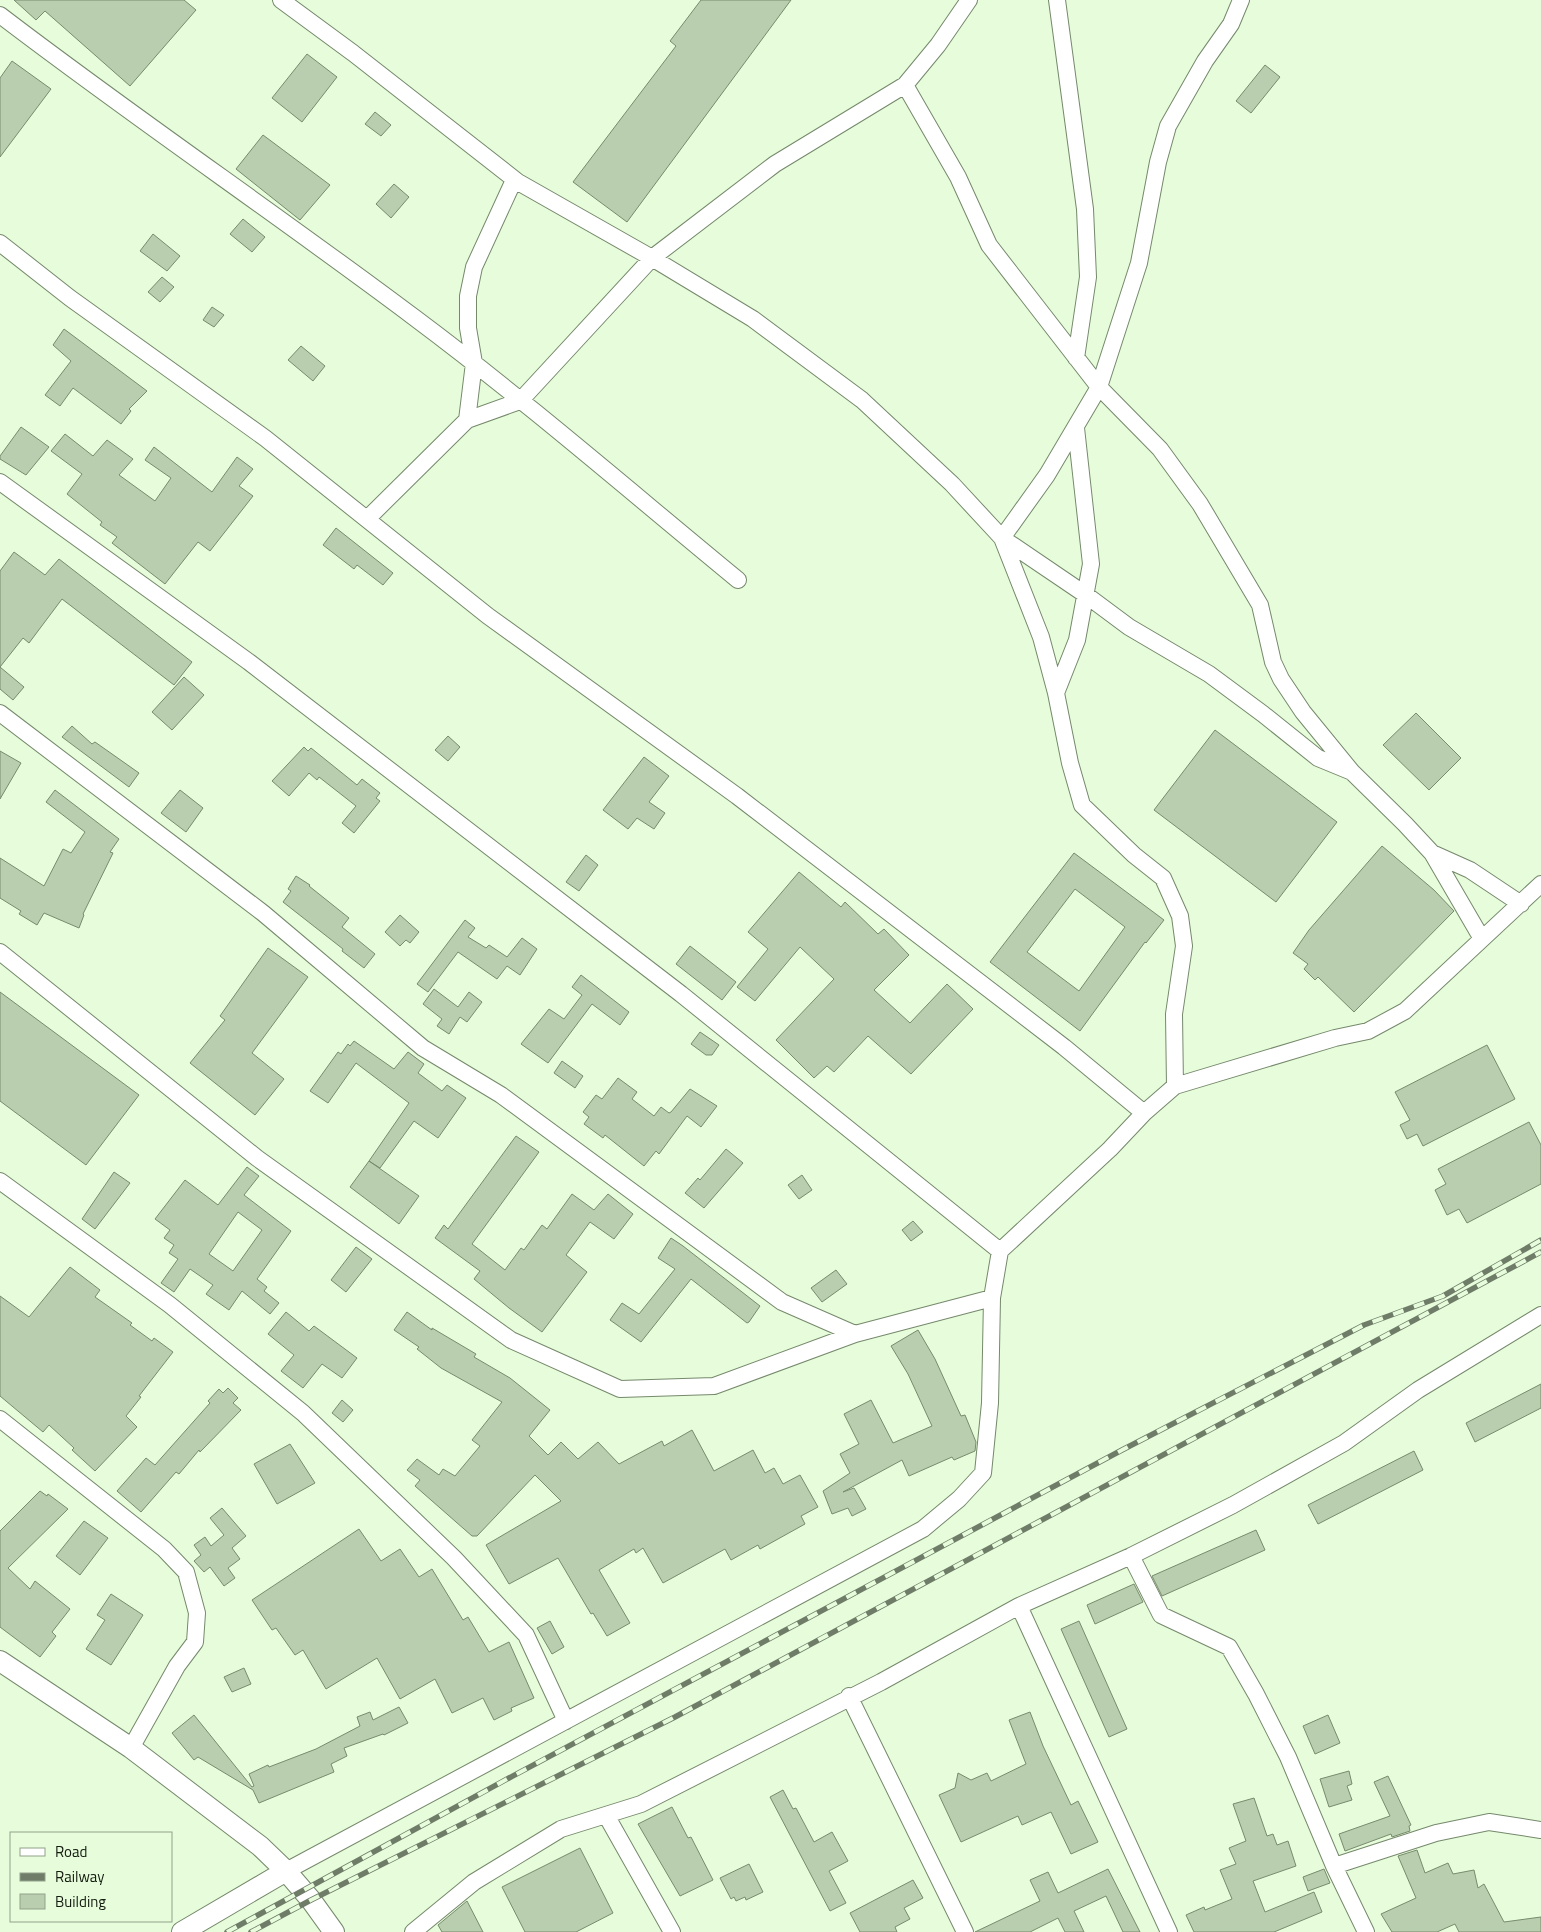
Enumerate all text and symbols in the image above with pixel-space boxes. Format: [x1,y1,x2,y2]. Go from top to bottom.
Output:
legend [10,1832,172,1922]
text: Road [55,1840,87,1863]
text: Railway [55,1865,105,1888]
text: Building [55,1890,106,1913]

